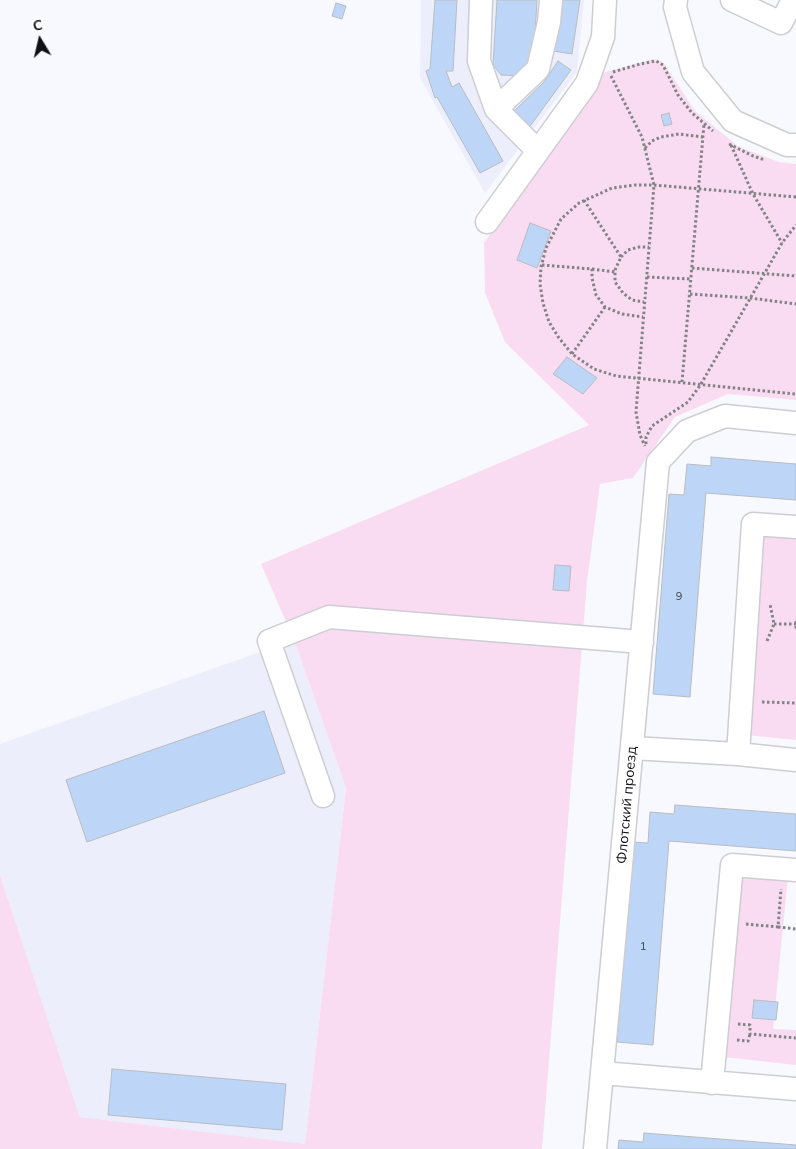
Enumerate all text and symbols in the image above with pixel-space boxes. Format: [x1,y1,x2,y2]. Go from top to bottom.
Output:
north arrow [15,15,65,65]
text: С [32,16,44,35]
house number: 9 [676,590,682,604]
street label: Флотский проезд [613,745,641,865]
house number: 1 [640,940,646,954]

